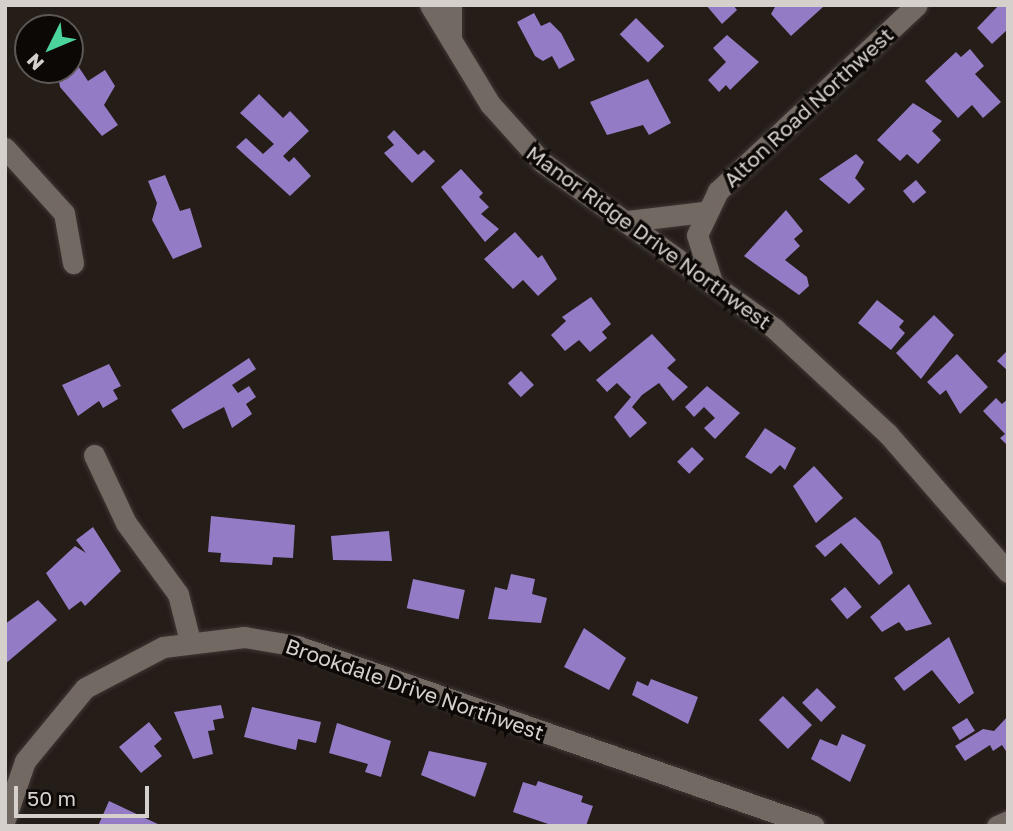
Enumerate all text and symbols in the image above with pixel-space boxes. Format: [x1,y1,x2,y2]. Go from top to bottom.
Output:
north arrow [14,14,84,84]
street label: Alton Road Northwest [718,22,898,192]
text: N [21,49,48,75]
street label: Manor Ridge Drive Northwest [522,140,776,334]
street label: Brookdale Drive Northwest [283,633,547,745]
scale bar [18,772,152,816]
text: 50 m [27,785,76,811]

